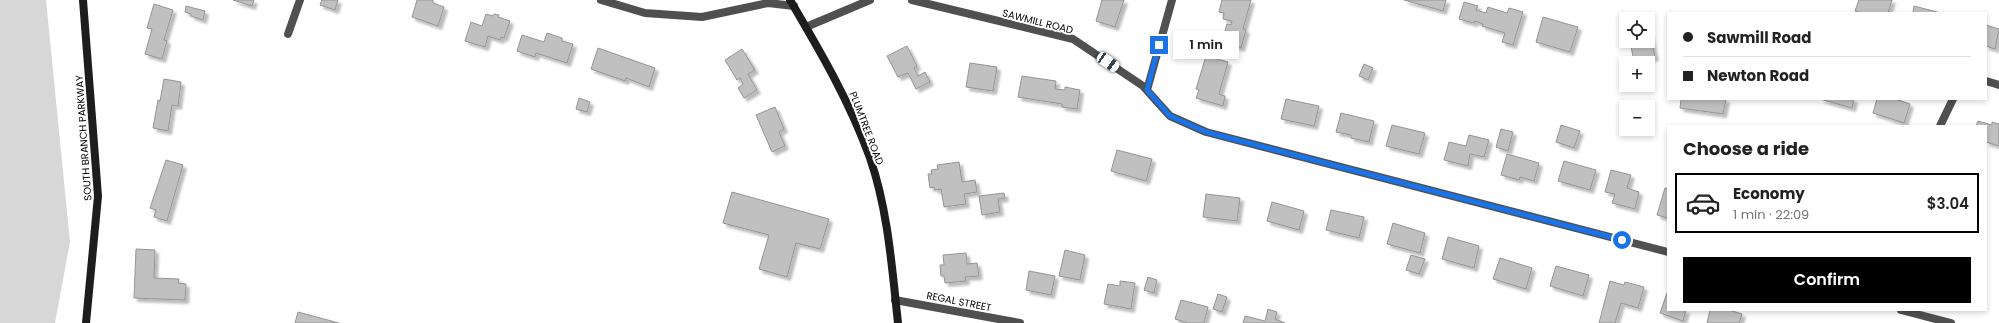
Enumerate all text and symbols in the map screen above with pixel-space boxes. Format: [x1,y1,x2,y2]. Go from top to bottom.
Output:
street label: SAWMILL ROAD [1001,5,1075,38]
map controls [1619,12,1655,136]
button: locate [1619,12,1655,48]
text: Sawmill Road [1707,27,1811,48]
callout: 1 min [1173,31,1239,59]
text: 1 min [1189,35,1223,54]
route end [1150,36,1168,54]
car [1095,50,1121,74]
button: + [1619,56,1655,92]
text: Newton Road [1707,65,1809,86]
street label: SOUTH BRANCH PARKWAY [72,75,95,201]
street label: PLUMTREE ROAD [846,89,887,167]
button: − [1619,100,1655,136]
text: Choose a ride [1683,136,1809,161]
text: Economy [1733,183,1805,204]
icon: car [1685,185,1721,221]
text: $3.04 [1927,193,1969,214]
text: 1 min · 22:09 [1733,205,1809,224]
route start [1613,231,1631,249]
button: Confirm [1683,257,1971,303]
street label: REGAL STREET [925,288,993,315]

